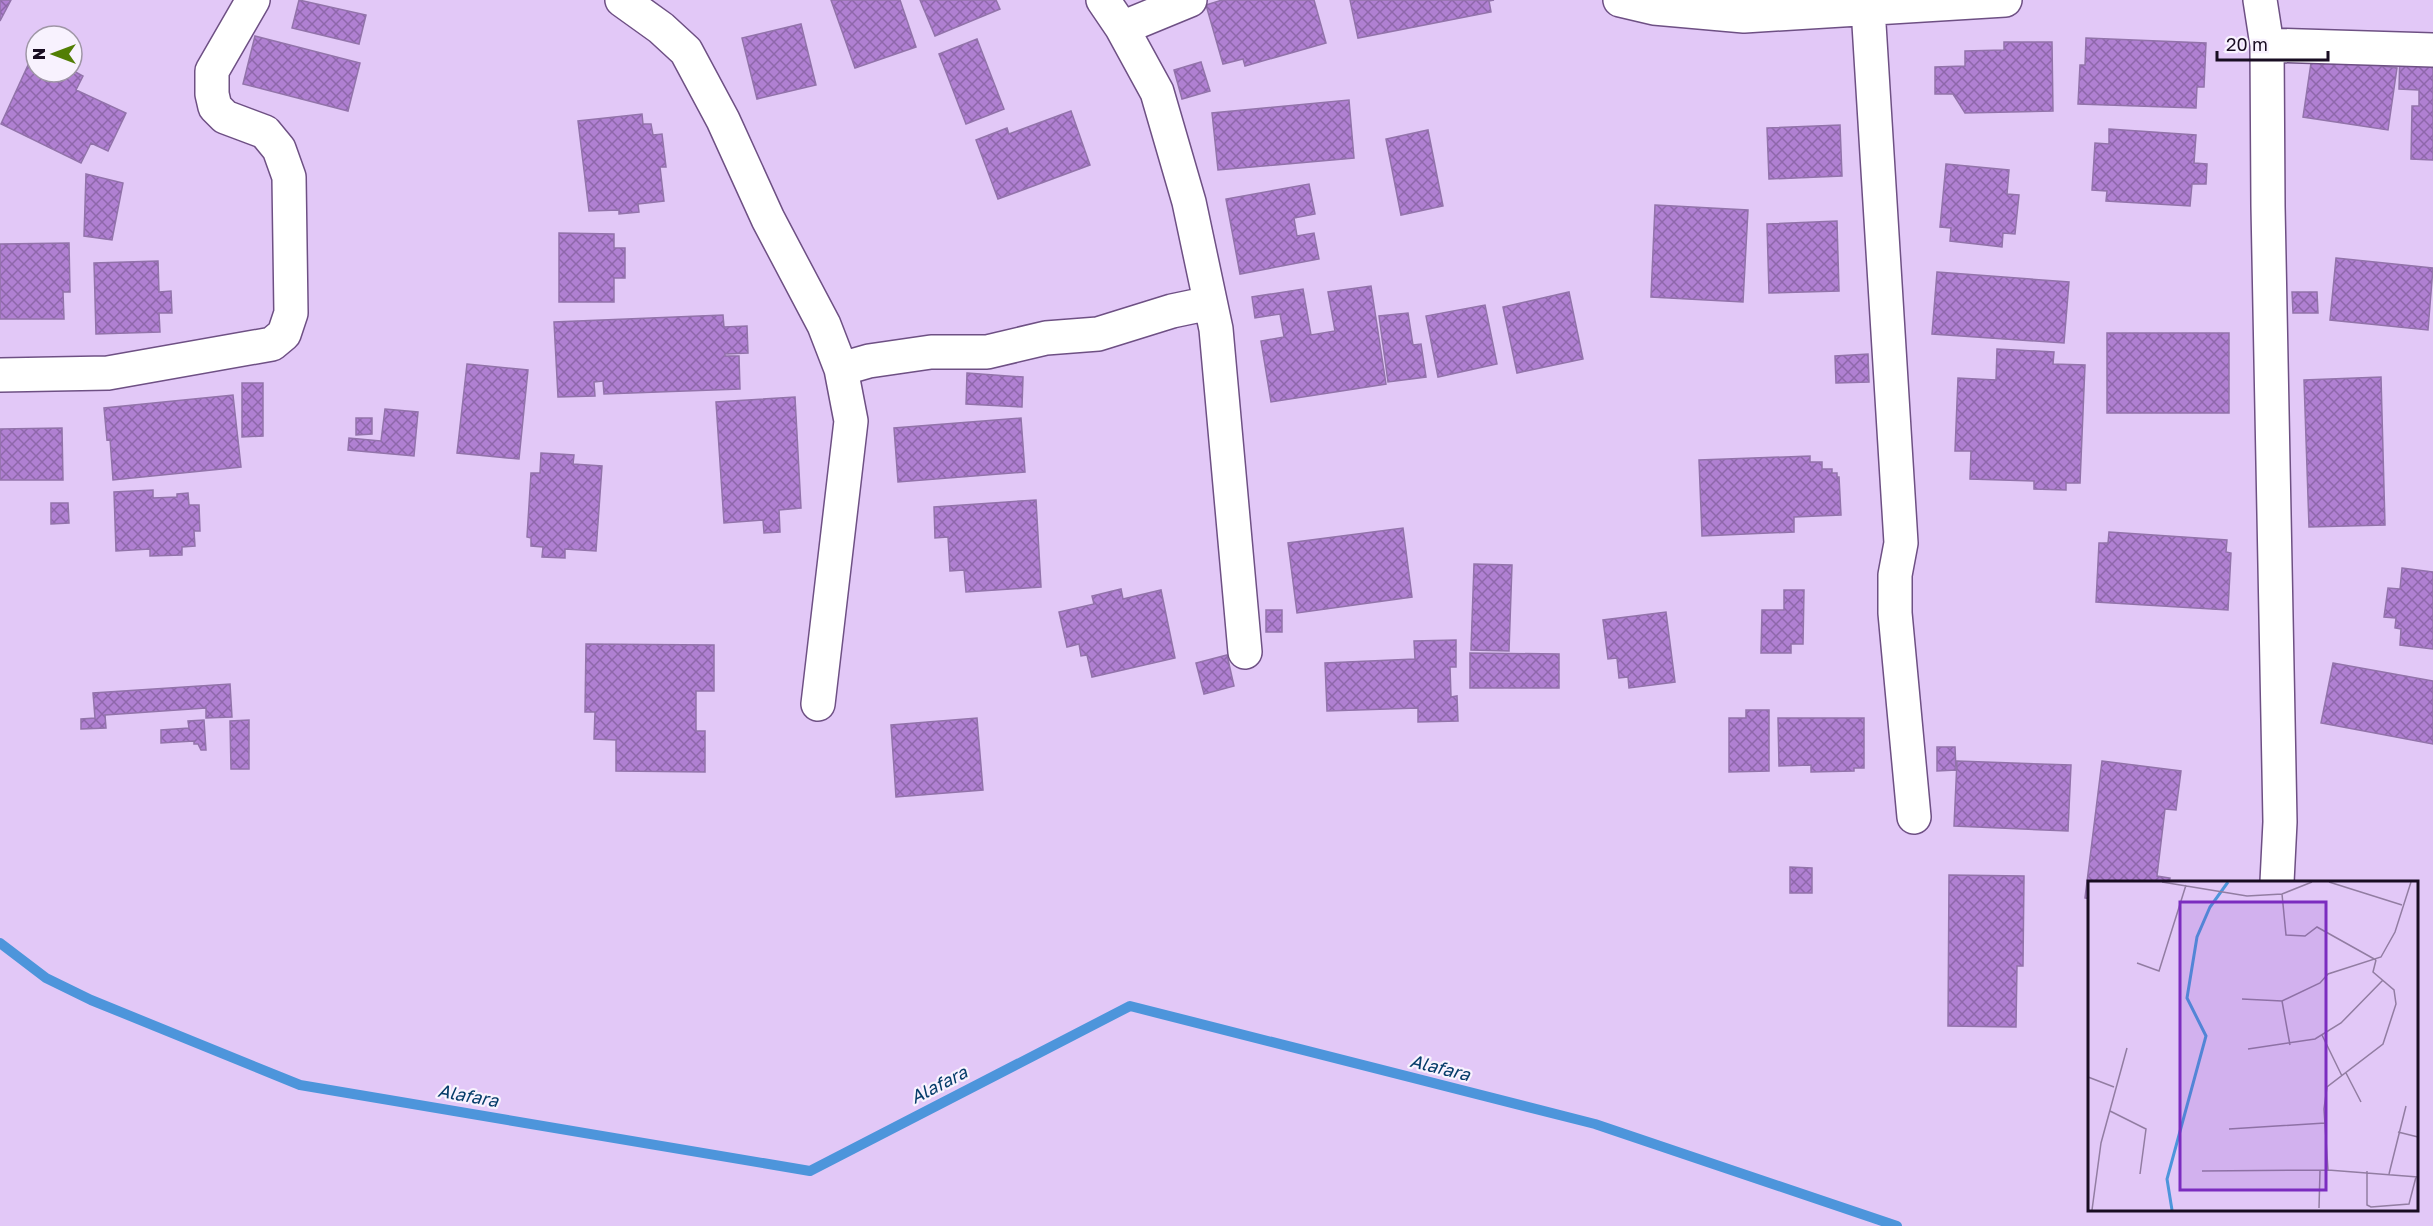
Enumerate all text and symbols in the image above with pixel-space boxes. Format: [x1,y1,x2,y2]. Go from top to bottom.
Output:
north arrow [24,24,84,84]
scale bar [2217,24,2328,62]
text: 20 m [2226,33,2268,55]
text: N [29,48,49,60]
inset map [2088,881,2418,1211]
water label: Alafara [1408,1049,1473,1085]
water label: Alafara [906,1060,971,1108]
water label: Alafara [436,1079,501,1111]

